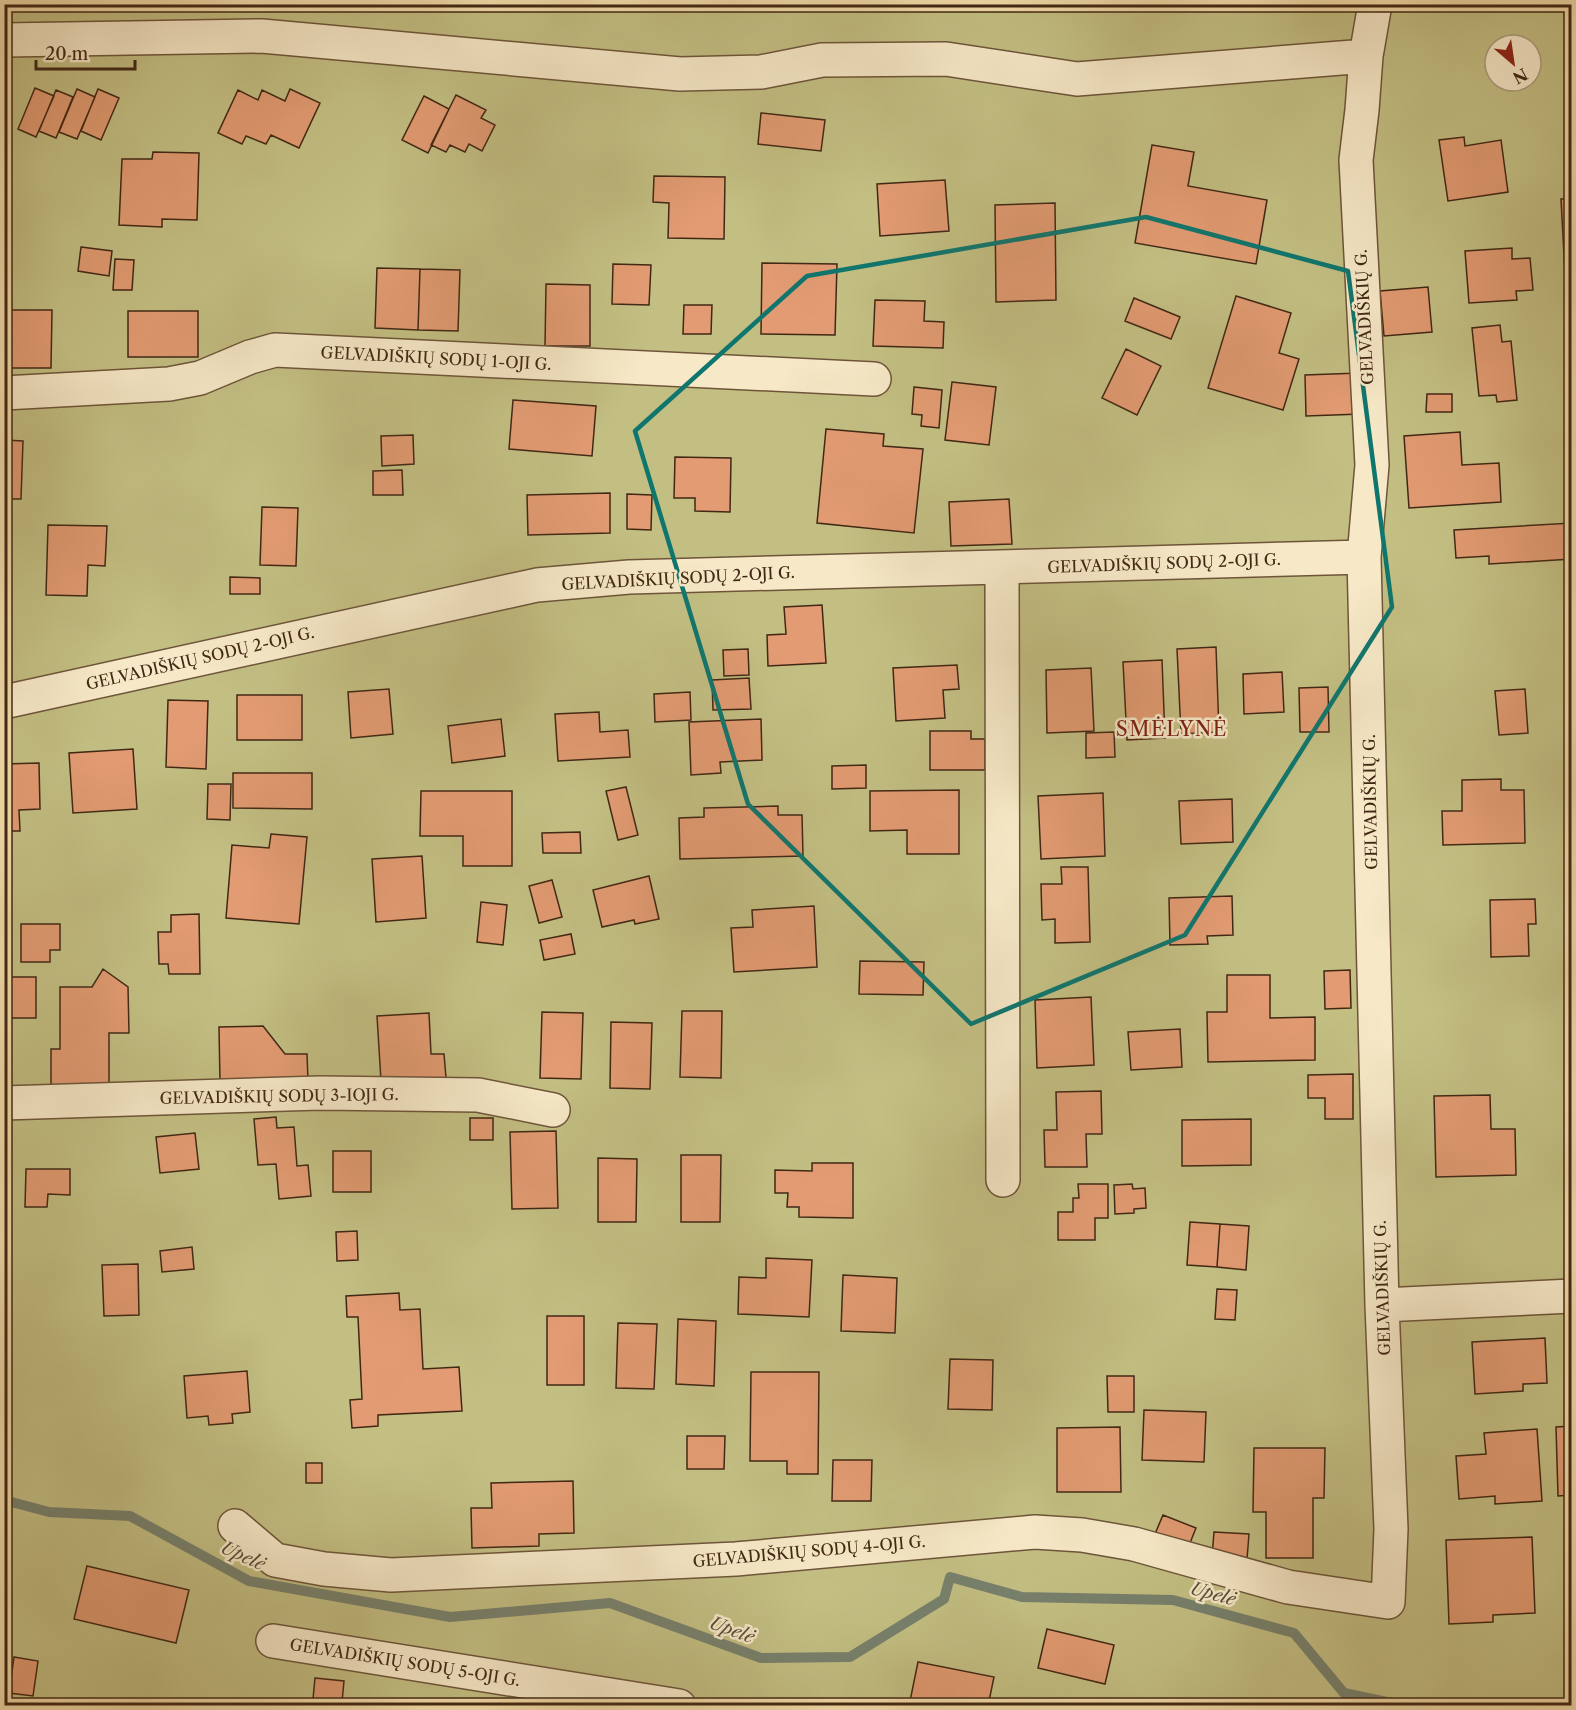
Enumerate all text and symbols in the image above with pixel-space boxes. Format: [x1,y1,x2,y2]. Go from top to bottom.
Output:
scale bar [36,33,135,71]
north arrow [1483,33,1543,93]
text: 20 m [45,43,89,65]
text: N [1509,64,1531,88]
street label: GELVADIŠKIŲ G. [1349,249,1378,385]
street label: GELVADIŠKIŲ SODŲ 1-OJI G. [320,341,552,374]
street label: GELVADIŠKIŲ SODŲ 2-OJI G. [1047,548,1281,577]
street label: GELVADIŠKIŲ SODŲ 2-OJI G. [561,561,795,594]
street label: GELVADIŠKIŲ SODŲ 2-OJI G. [84,621,316,694]
district label: SMĖLYNĖ [1116,716,1228,741]
street label: GELVADIŠKIŲ G. [1358,734,1381,870]
street label: GELVADIŠKIŲ SODŲ 3-IOJI G. [159,1083,399,1108]
street label: GELVADIŠKIŲ G. [1369,1220,1394,1356]
street label: GELVADIŠKIŲ SODŲ 4-OJI G. [692,1530,926,1571]
water label: Upelė [217,1537,270,1576]
water label: Upelė [1188,1577,1239,1611]
water label: Upelė [707,1612,759,1649]
street label: GELVADIŠKIŲ SODŲ 5-OJI G. [288,1633,522,1690]

